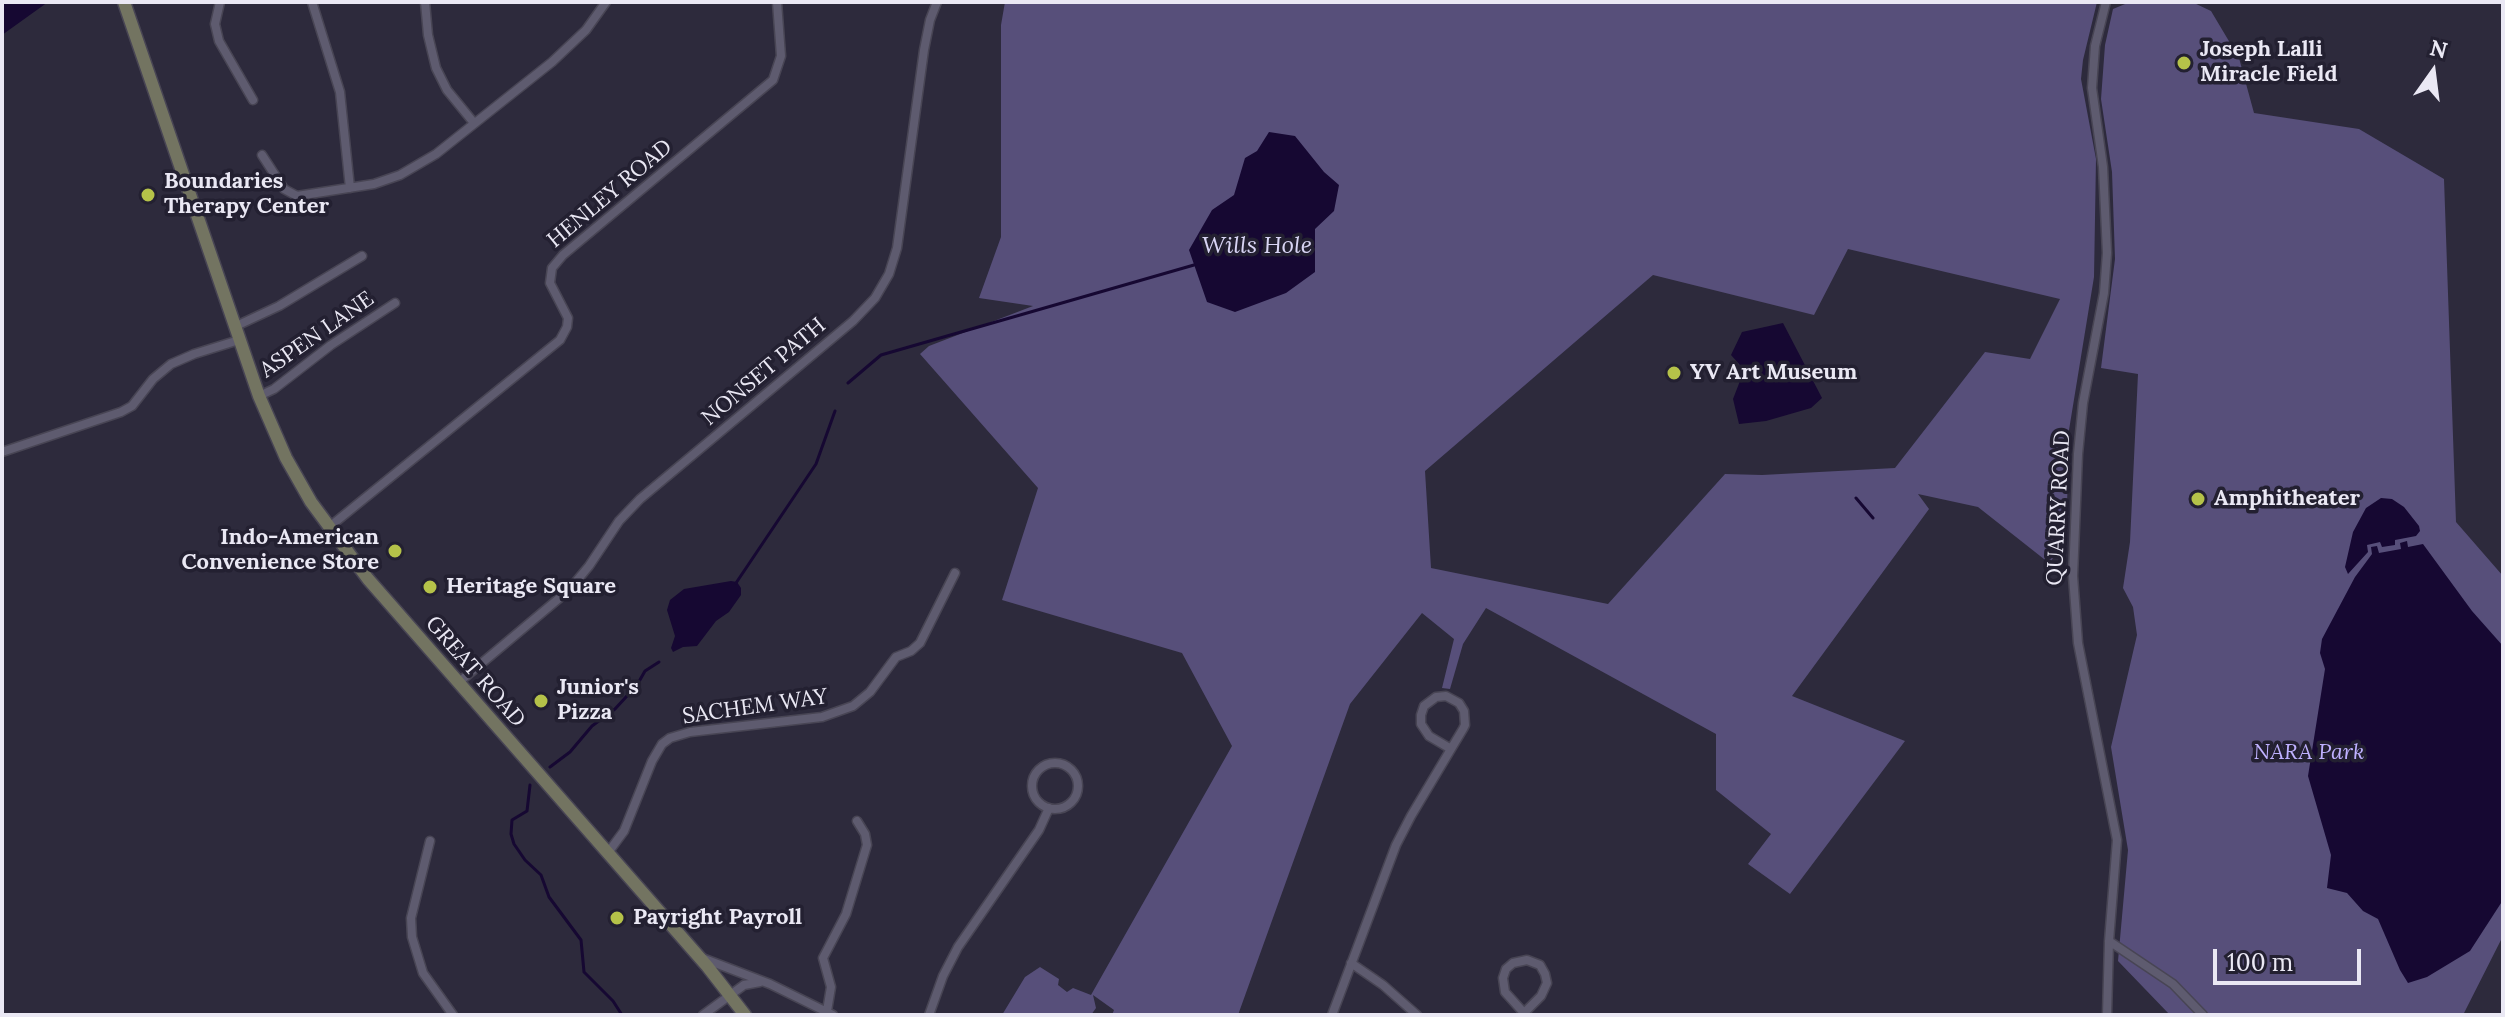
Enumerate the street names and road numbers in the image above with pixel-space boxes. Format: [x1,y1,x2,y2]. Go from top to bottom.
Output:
street label: HENLEY ROAD [542,134,678,254]
street label: ASPEN LANE [255,286,379,384]
street label: NONSET PATH [697,312,831,432]
street label: QUARRY ROAD [2042,430,2076,586]
street label: GREAT ROAD [420,611,530,733]
street label: SACHEM WAY [681,684,829,730]

